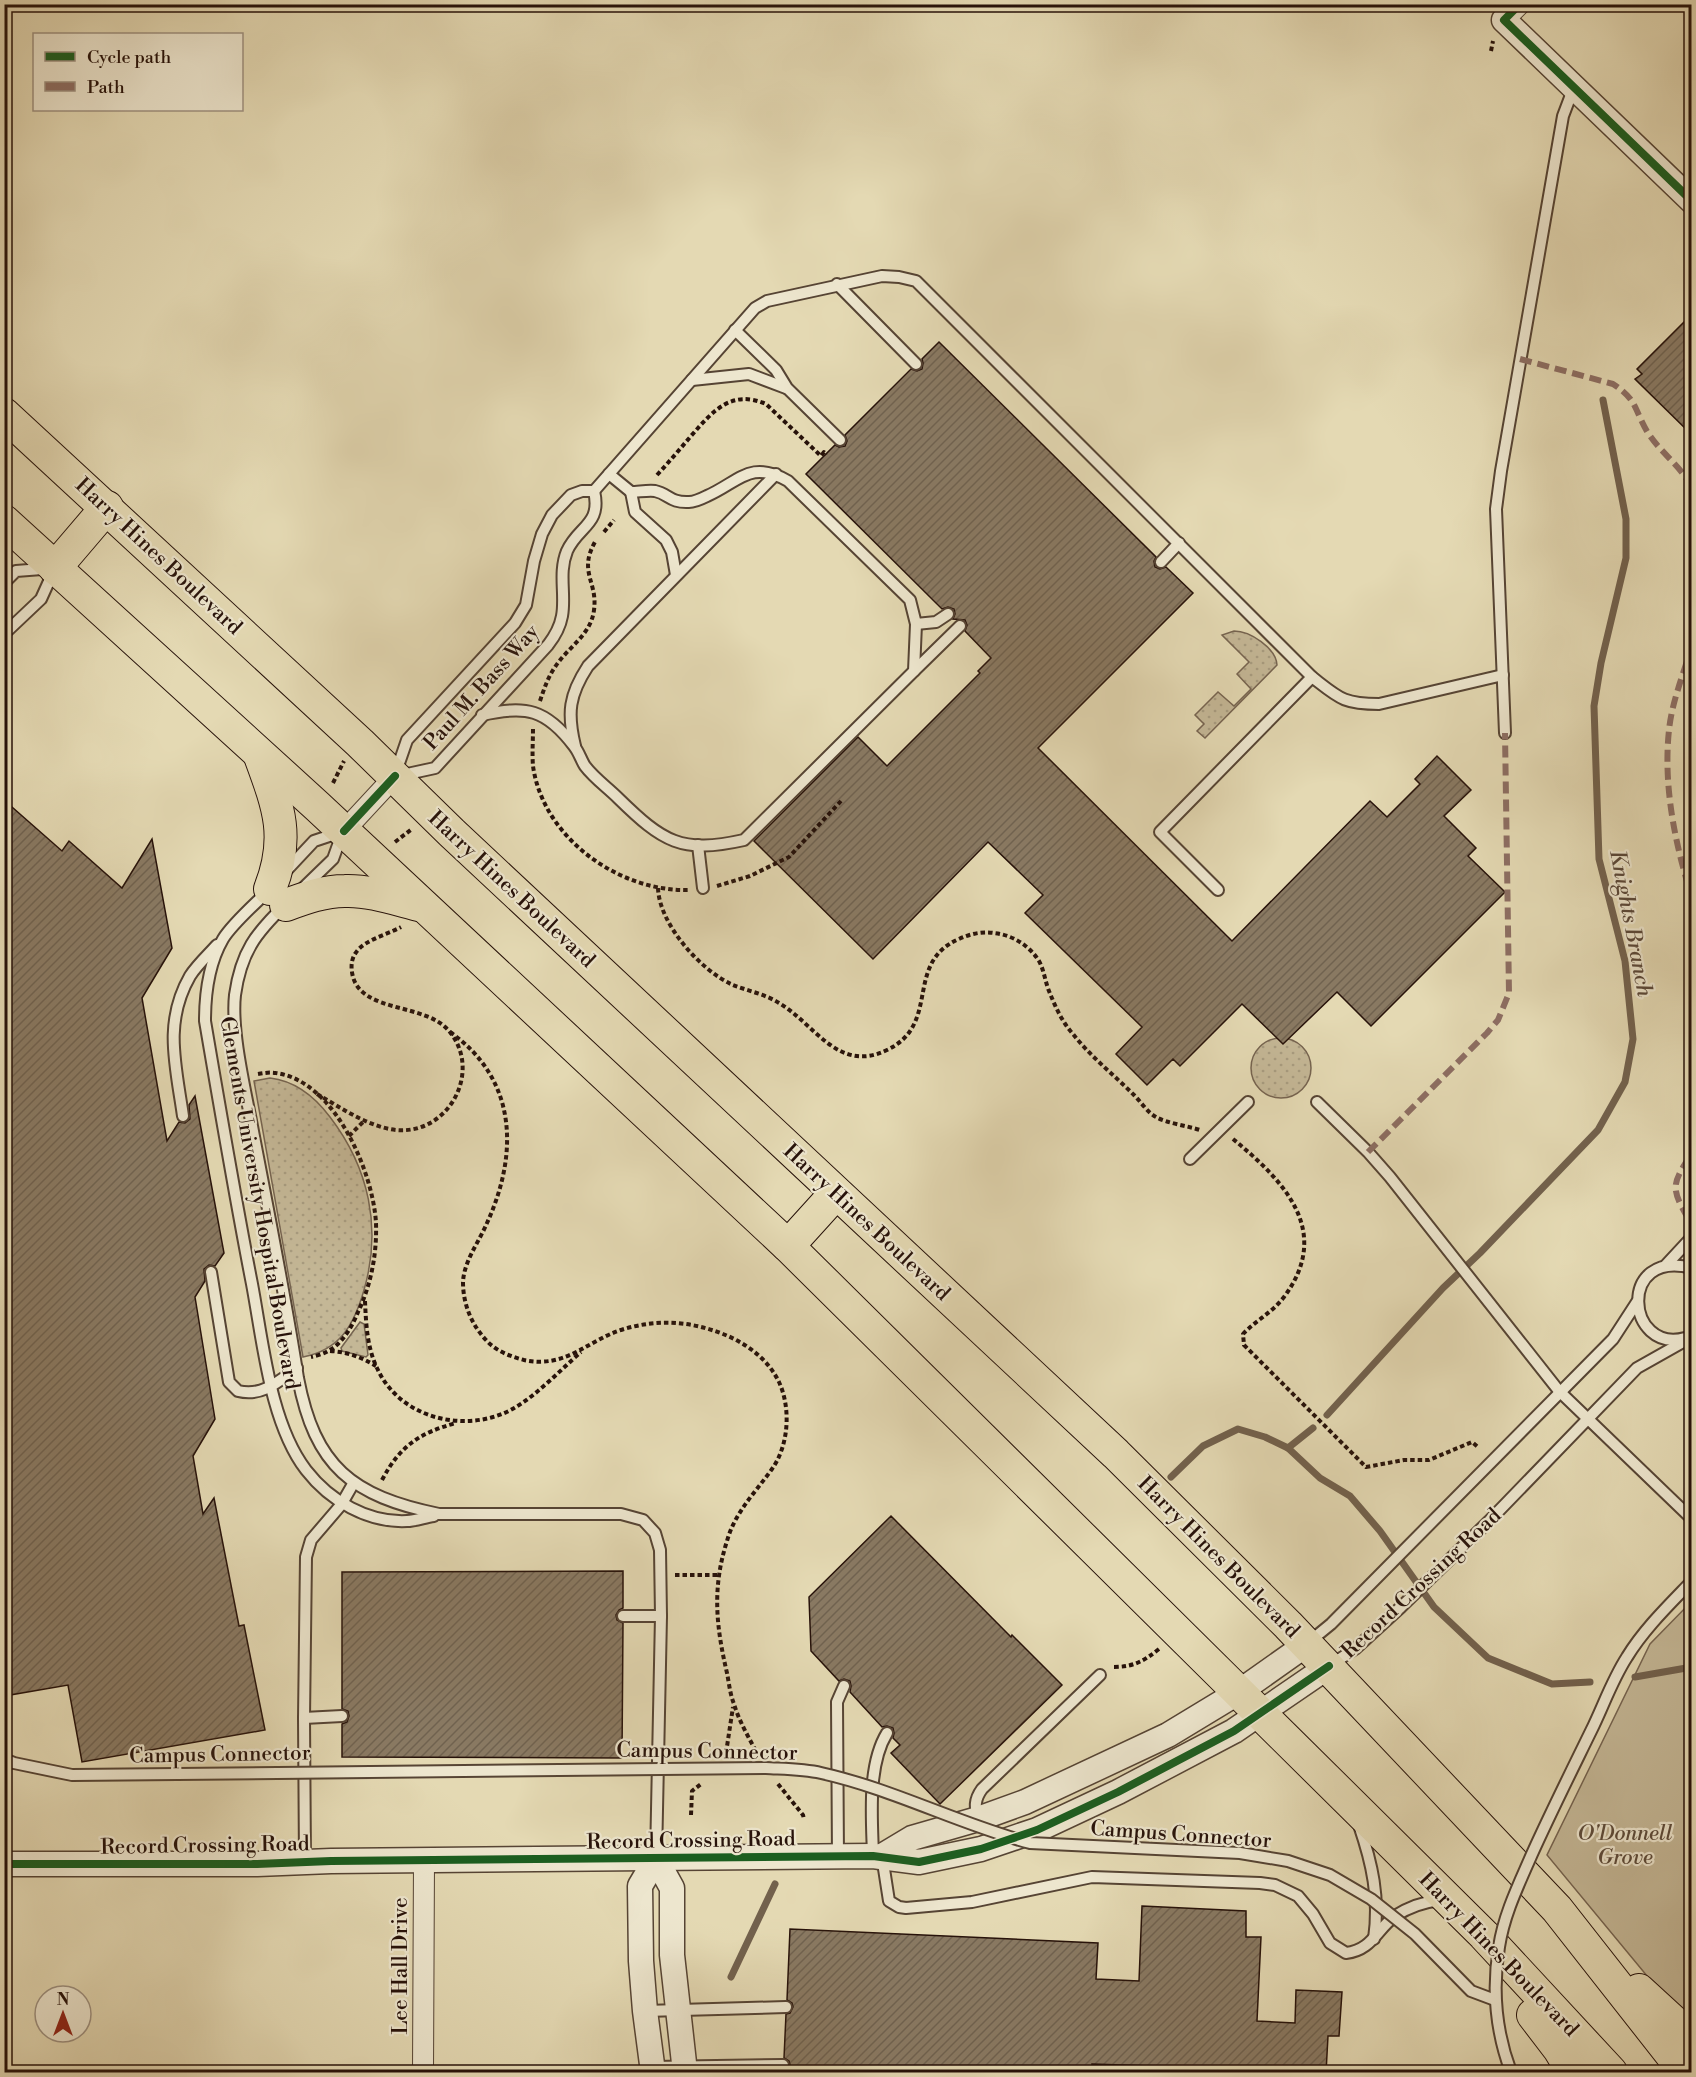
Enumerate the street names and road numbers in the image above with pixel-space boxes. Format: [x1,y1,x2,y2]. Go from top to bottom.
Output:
street label: Harry Hines Boulevard [69,473,247,641]
street label: Paul M. Bass Way [418,619,546,756]
street label: Harry Hines Boulevard [422,806,600,974]
street label: Clements University Hospital Boulevard [213,1015,305,1392]
street label: Harry Hines Boulevard [777,1139,955,1307]
street label: Harry Hines Boulevard [1132,1471,1305,1644]
street label: Record Crossing Road [1336,1503,1507,1665]
street label: Campus Connector [616,1737,798,1767]
street label: Campus Connector [129,1740,311,1770]
street label: Campus Connector [1089,1816,1272,1854]
street label: Record Crossing Road [586,1826,796,1856]
street label: Record Crossing Road [100,1831,310,1861]
street label: Harry Hines Boulevard [1413,1867,1584,2042]
street label: Lee Hall Drive [388,1897,414,2035]

